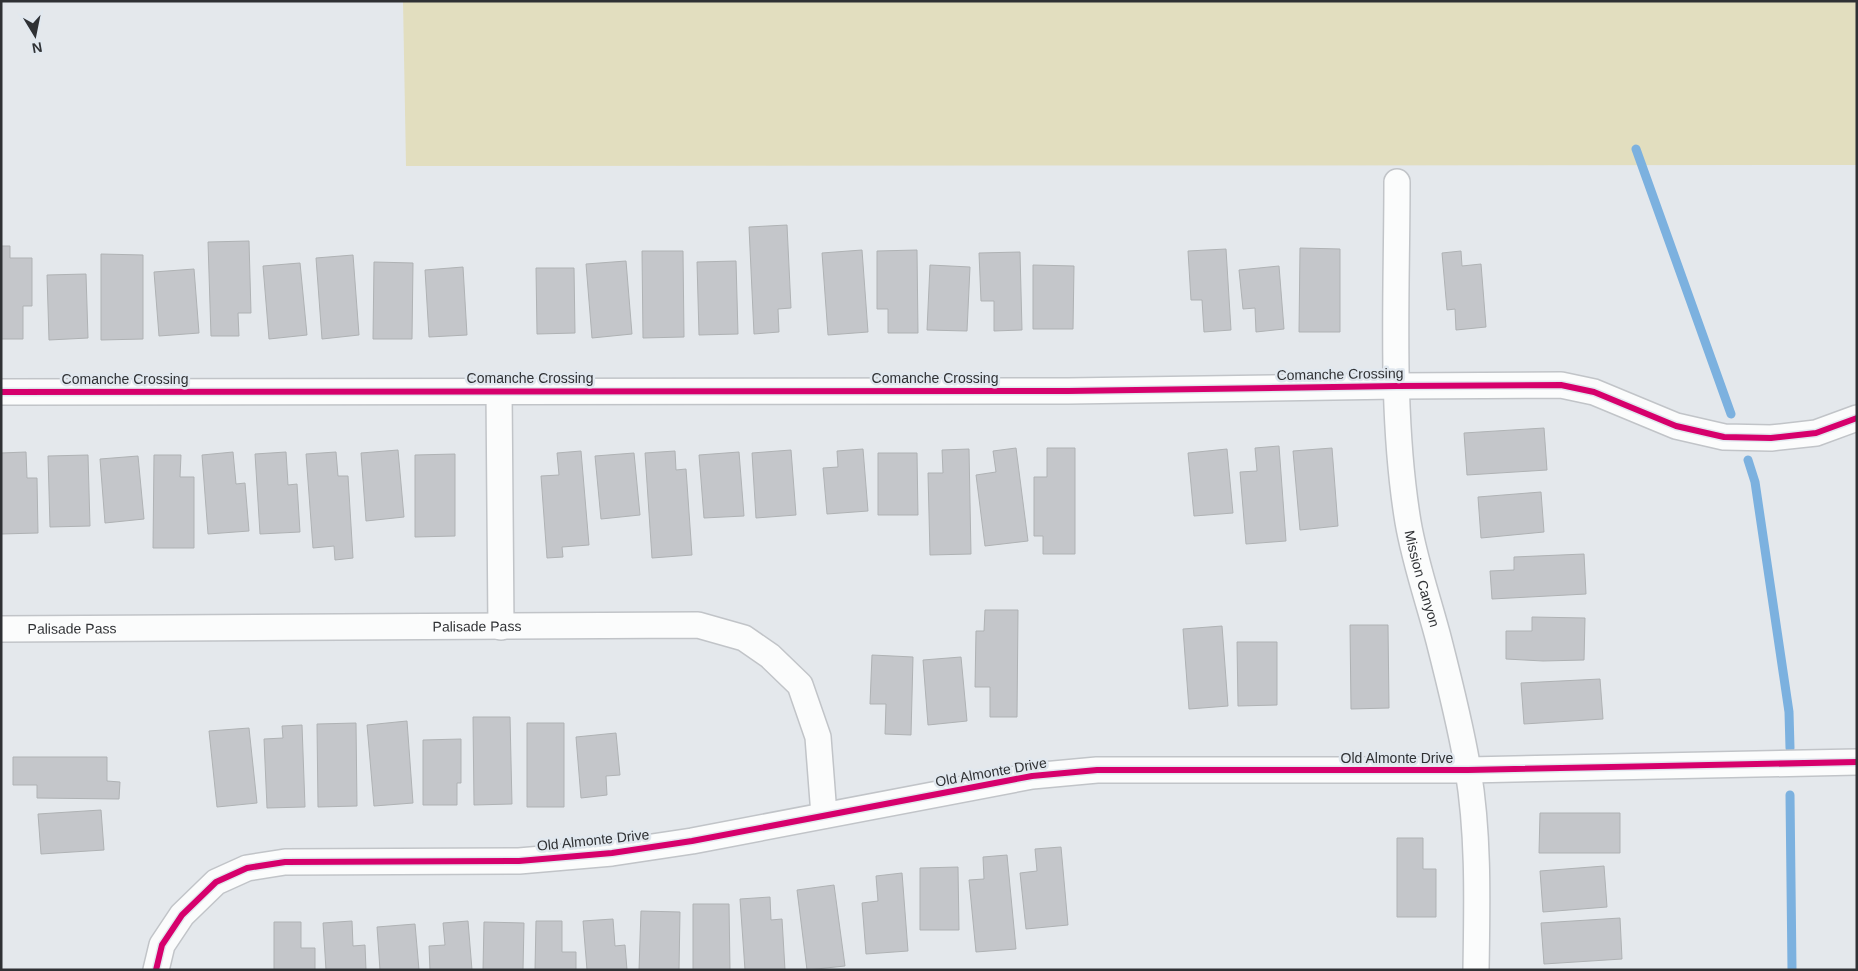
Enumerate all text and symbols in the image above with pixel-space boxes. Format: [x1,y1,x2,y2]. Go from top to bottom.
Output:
north arrow [10,10,60,60]
text: N [31,39,44,57]
street label: Comanche Crossing [1276,365,1404,383]
street label: Comanche Crossing [467,370,593,386]
street label: Comanche Crossing [872,370,998,386]
street label: Comanche Crossing [62,371,188,387]
street label: Mission Canyon [1402,529,1443,629]
street label: Palisade Pass [433,618,521,635]
street label: Palisade Pass [28,620,116,637]
street label: Old Almonte Drive [1341,750,1454,766]
street label: Old Almonte Drive [934,754,1048,790]
street label: Old Almonte Drive [536,826,650,854]

